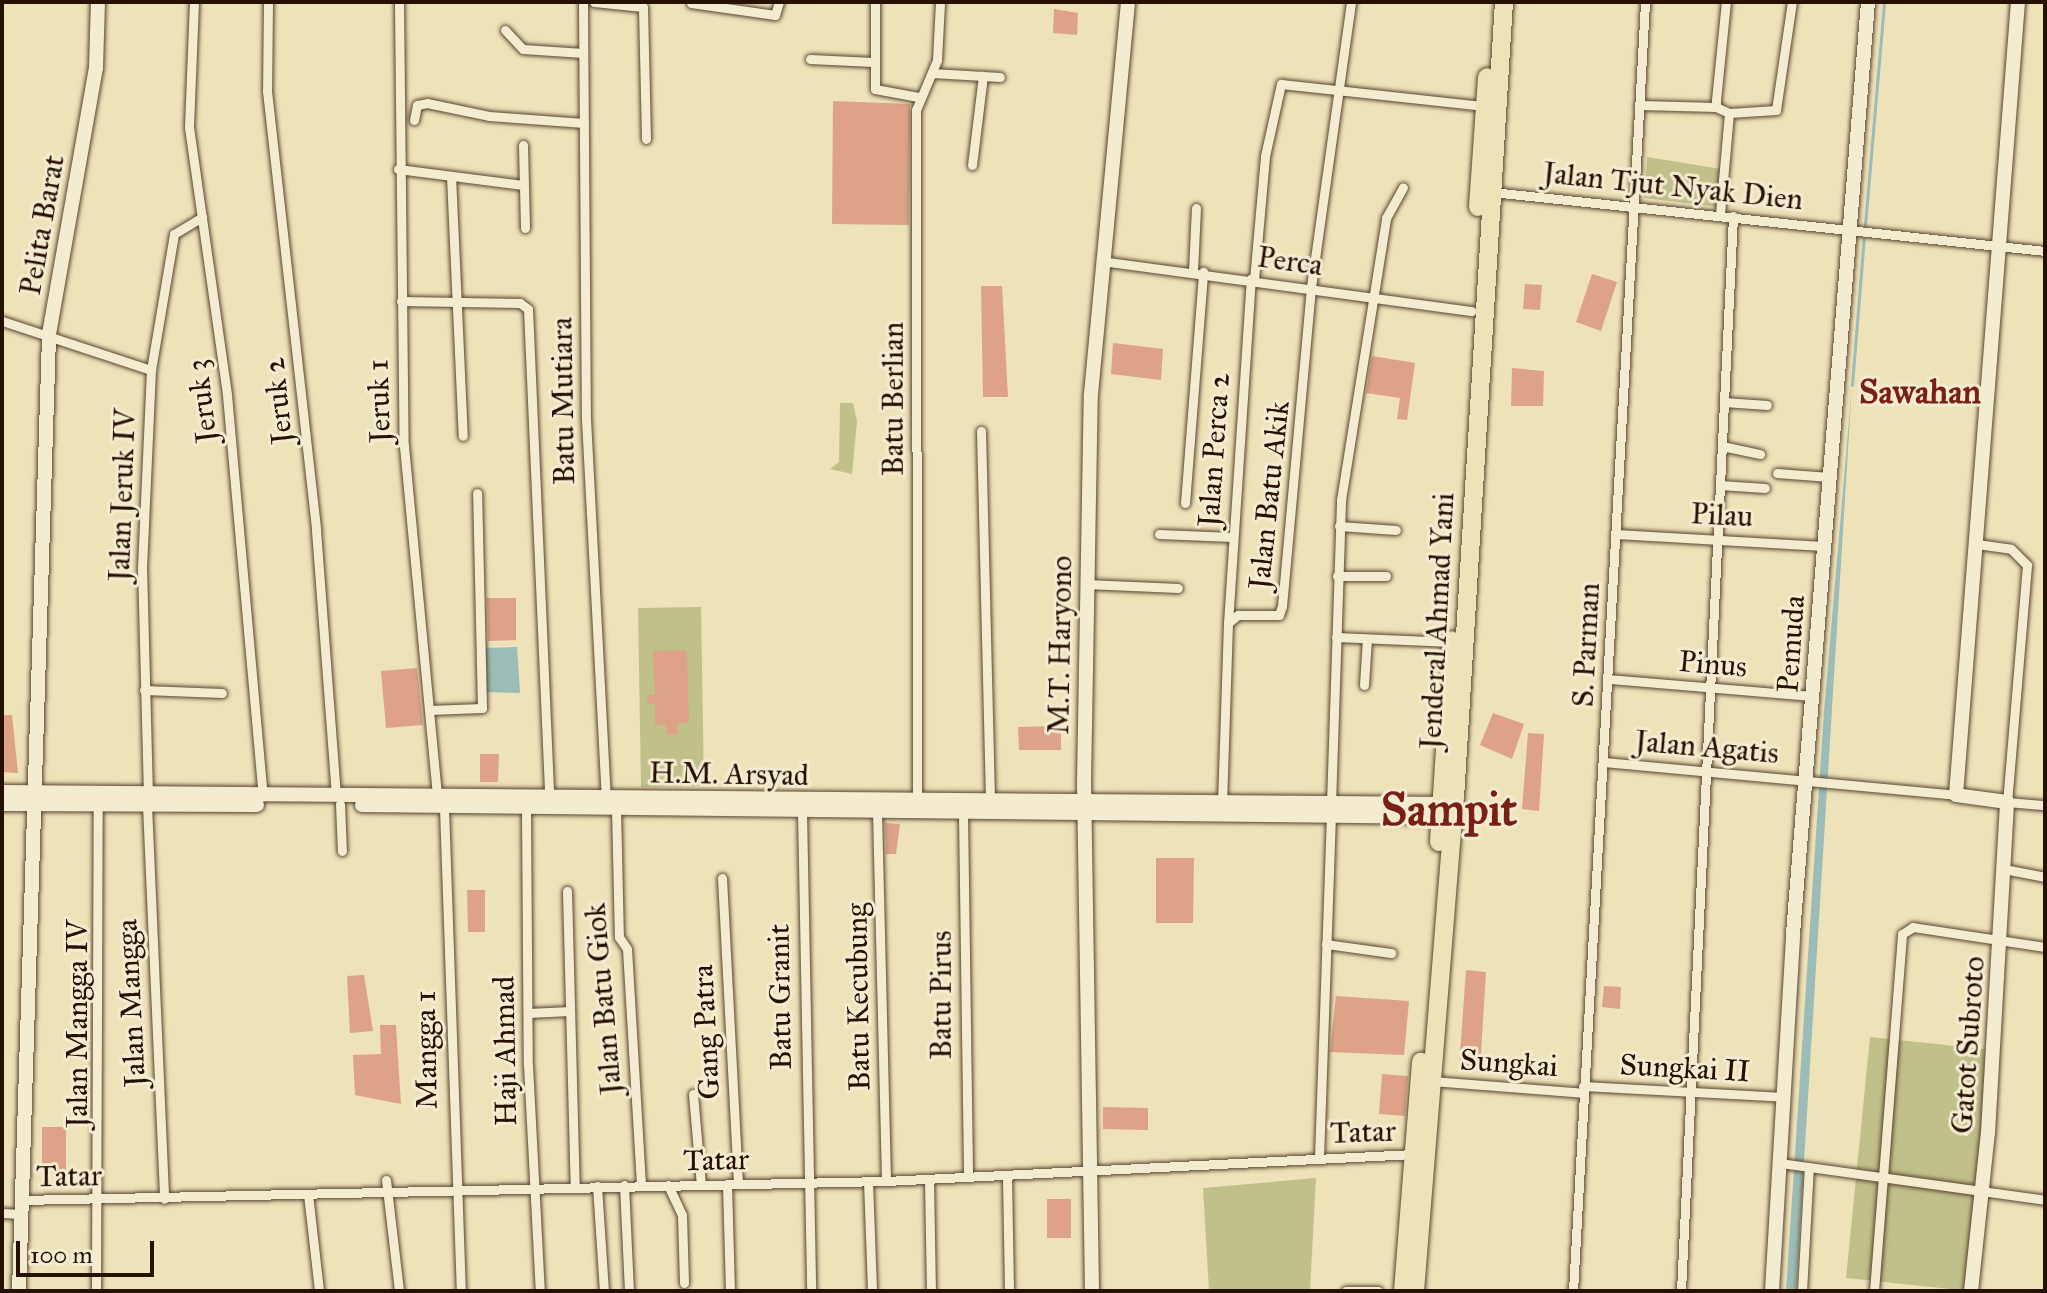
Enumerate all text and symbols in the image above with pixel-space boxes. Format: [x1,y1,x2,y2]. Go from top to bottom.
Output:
street label: Pelita Barat [12,152,72,298]
street label: Jalan Tjut Nyak Dien [1541,154,1805,218]
street label: Perca [1255,239,1325,283]
street label: Batu Mutiara [544,317,582,485]
street label: Batu Berlian [875,322,911,476]
street label: Jeruk 2 [256,356,300,446]
street label: Jeruk 3 [179,357,225,445]
street label: Jeruk 1 [360,359,398,443]
street label: Jalan Perca 2 [1191,372,1237,528]
district label: Sawahan [1859,372,1981,412]
street label: Jalan Batu Akik [1241,399,1297,591]
street label: Jalan Jeruk IV [101,408,143,582]
street label: Jenderal Ahmad Yani [1412,492,1462,750]
street label: Pilau [1690,495,1754,535]
street label: M.T. Haryono [1040,555,1080,735]
street label: S. Parman [1565,582,1607,708]
street label: Pemuda [1770,594,1812,694]
street label: Pinus [1677,643,1749,685]
street label: Jalan Agatis [1634,723,1780,771]
street label: H.M. Arsyad [649,755,809,793]
district label: Sampit [1381,782,1517,838]
street label: Jalan Batu Giok [577,902,629,1096]
street label: Batu Kecubung [838,903,878,1091]
street label: Jalan Mangga [109,918,153,1088]
street label: Jalan Mangga IV [59,920,95,1128]
street label: Batu Granit [761,924,799,1070]
street label: Batu Pirus [923,930,959,1060]
street label: Gatot Subroto [1944,955,1992,1135]
street label: Gang Patra [684,964,728,1100]
street label: Haji Ahmad [486,975,524,1127]
street label: Mangga 1 [407,990,445,1110]
street label: Sungkai [1459,1042,1559,1084]
street label: Sungkai II [1619,1047,1751,1089]
street label: Tatar [1329,1113,1397,1151]
street label: Tatar [683,1141,749,1179]
street label: Tatar [36,1157,102,1195]
scale bar [20,1225,158,1275]
text: 100 m [30,1240,93,1270]

